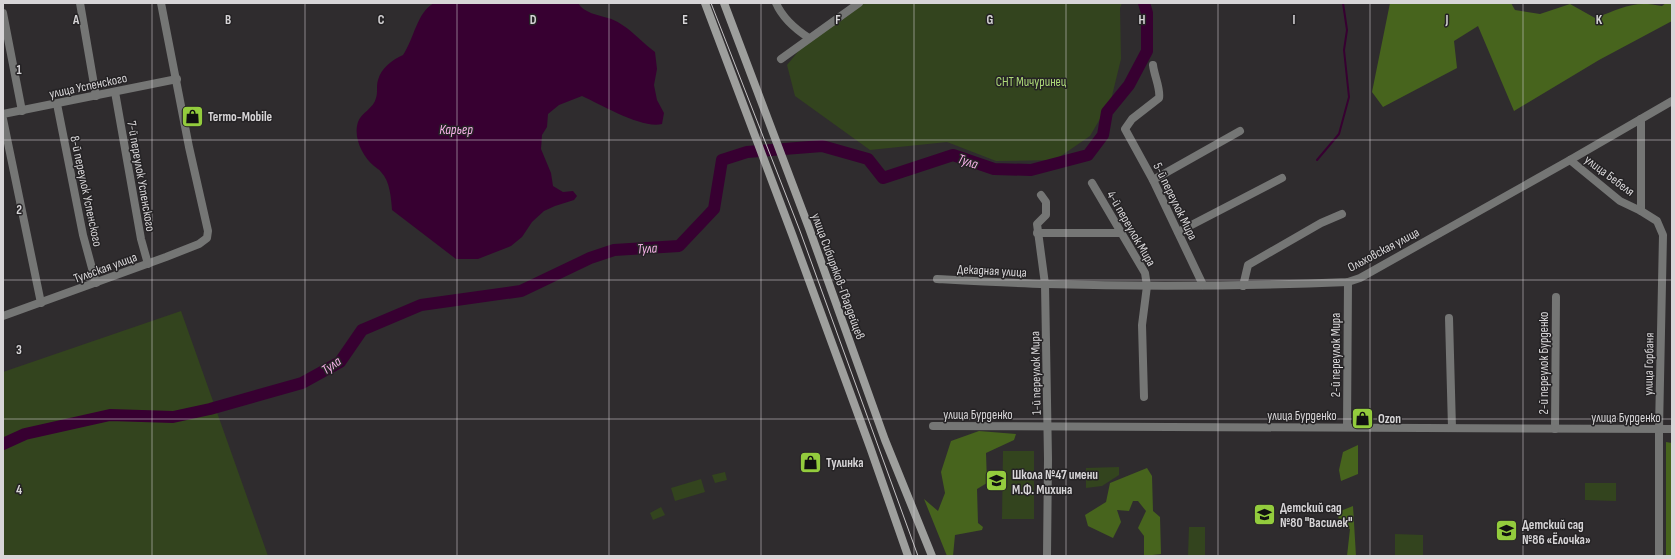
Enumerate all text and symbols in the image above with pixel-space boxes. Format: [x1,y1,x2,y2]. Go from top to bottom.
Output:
text: A [72,12,80,28]
text: B [225,12,231,28]
text: C [378,12,385,28]
text: D [530,12,537,28]
text: E [682,12,688,28]
text: F [835,12,841,28]
text: G [987,12,994,28]
text: H [1139,12,1146,28]
text: I [1293,12,1296,28]
text: J [1445,12,1449,28]
text: K [1596,12,1603,28]
text: 1 [16,62,22,78]
street label: улица Успенского [48,70,129,102]
park label: СНТ Мичуринец [996,74,1067,90]
shop icon: Termo-Mobile [180,103,206,129]
place label: Termo-Mobile [208,109,273,125]
street label: 7-й переулок Успенского [123,120,159,233]
water label: Карьер [439,121,473,138]
street label: 8-й переулок Успенского [66,134,106,248]
water label: Тула [956,150,980,173]
street label: улица Бебеля [1581,152,1638,200]
street label: 5-й переулок Мира [1149,160,1201,243]
street label: 4-й переулок Мира [1103,188,1159,269]
text: 2 [16,202,22,218]
street label: улица Сибиряков-Гвардейцев [808,211,868,342]
street label: Ольховская улица [1345,224,1422,275]
water label: Тула [636,239,658,258]
street label: Тульская улица [71,249,139,287]
street label: Декадная улица [957,261,1027,281]
street label: 2-й переулок Бурденко [1536,311,1552,415]
street label: 2-й переулок Мира [1328,313,1344,397]
street label: 1-й переулок Мира [1027,331,1045,415]
street label: улица Горбаня [1640,332,1658,396]
text: 3 [16,342,22,358]
water label: Тула [318,352,345,378]
shop icon: Ozon [1350,405,1376,431]
street label: улица Бурденко [943,407,1013,423]
street label: улица Бурденко [1267,408,1337,424]
street label: улица Бурденко [1591,410,1661,426]
place label: Ozon [1378,411,1401,427]
shop icon: Тулинка [798,449,824,475]
place label: Тулинка [826,455,864,471]
place label: Школа №47 имени М.Ф. Михина [1012,467,1098,498]
school or university icon: Школа №47 имени М.Ф. Михина [983,468,1009,494]
text: 4 [16,482,22,498]
place label: Детский сад №80 "Василек" [1280,500,1352,531]
school or university icon: Детский сад №80 "Василек" [1252,501,1278,527]
place label: Детский сад №86 «Ёлочка» [1522,517,1591,548]
school or university icon: Детский сад №86 «Ёлочка» [1494,518,1520,544]

